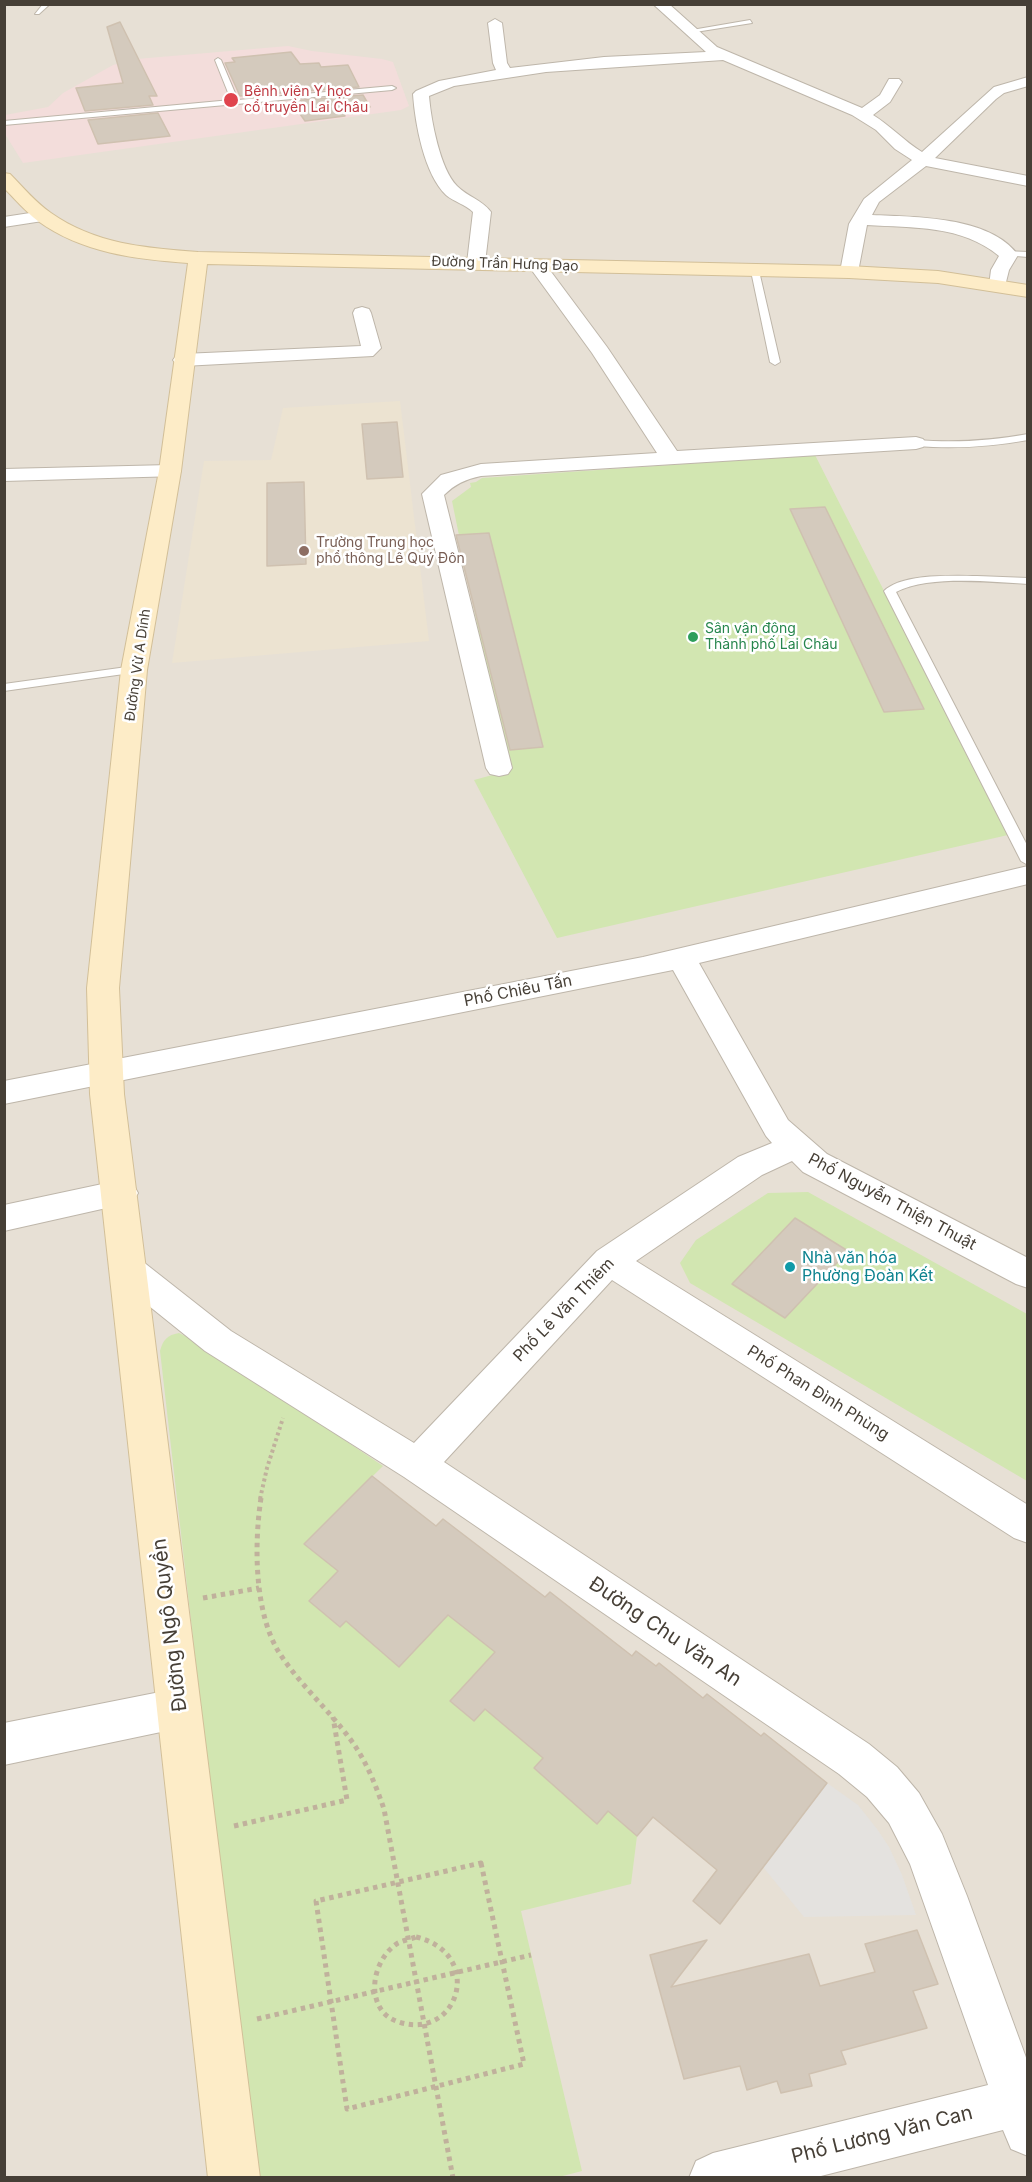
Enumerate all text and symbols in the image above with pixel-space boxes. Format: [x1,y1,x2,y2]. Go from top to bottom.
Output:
place label: Bệnh viện Y học cổ truyền Lai Châu [244,84,368,116]
marker: Bệnh viện Y học cổ truyền Lai Châu [222,91,240,109]
street label: Đường Trần Hưng Đạo [431,253,579,275]
place label: Trường Trung học phổ thông Lê Quý Đôn [316,535,465,568]
marker: Trường Trung học phổ thông Lê Quý Đôn [297,544,311,558]
street label: Đường Vừ A Dính [122,608,154,722]
place label: Sân vận động Thành phố Lai Châu [705,621,838,654]
marker: Sân vận động Thành phố Lai Châu [686,630,700,644]
street label: Phố Chiêu Tấn [462,971,574,1011]
street label: Phố Nguyễn Thiện Thuật [805,1150,979,1254]
place label: Nhà văn hóa Phường Đoàn Kết [802,1248,933,1286]
street label: Phố Lê Văn Thiêm [510,1254,618,1366]
marker: Nhà văn hóa Phường Đoàn Kết [783,1260,797,1274]
street label: Phố Phan Đình Phùng [744,1342,892,1444]
street label: Đường Ngô Quyền [147,1537,193,1713]
street label: Đường Chu Văn An [584,1572,746,1692]
street label: Phố Lương Văn Can [789,2101,975,2169]

